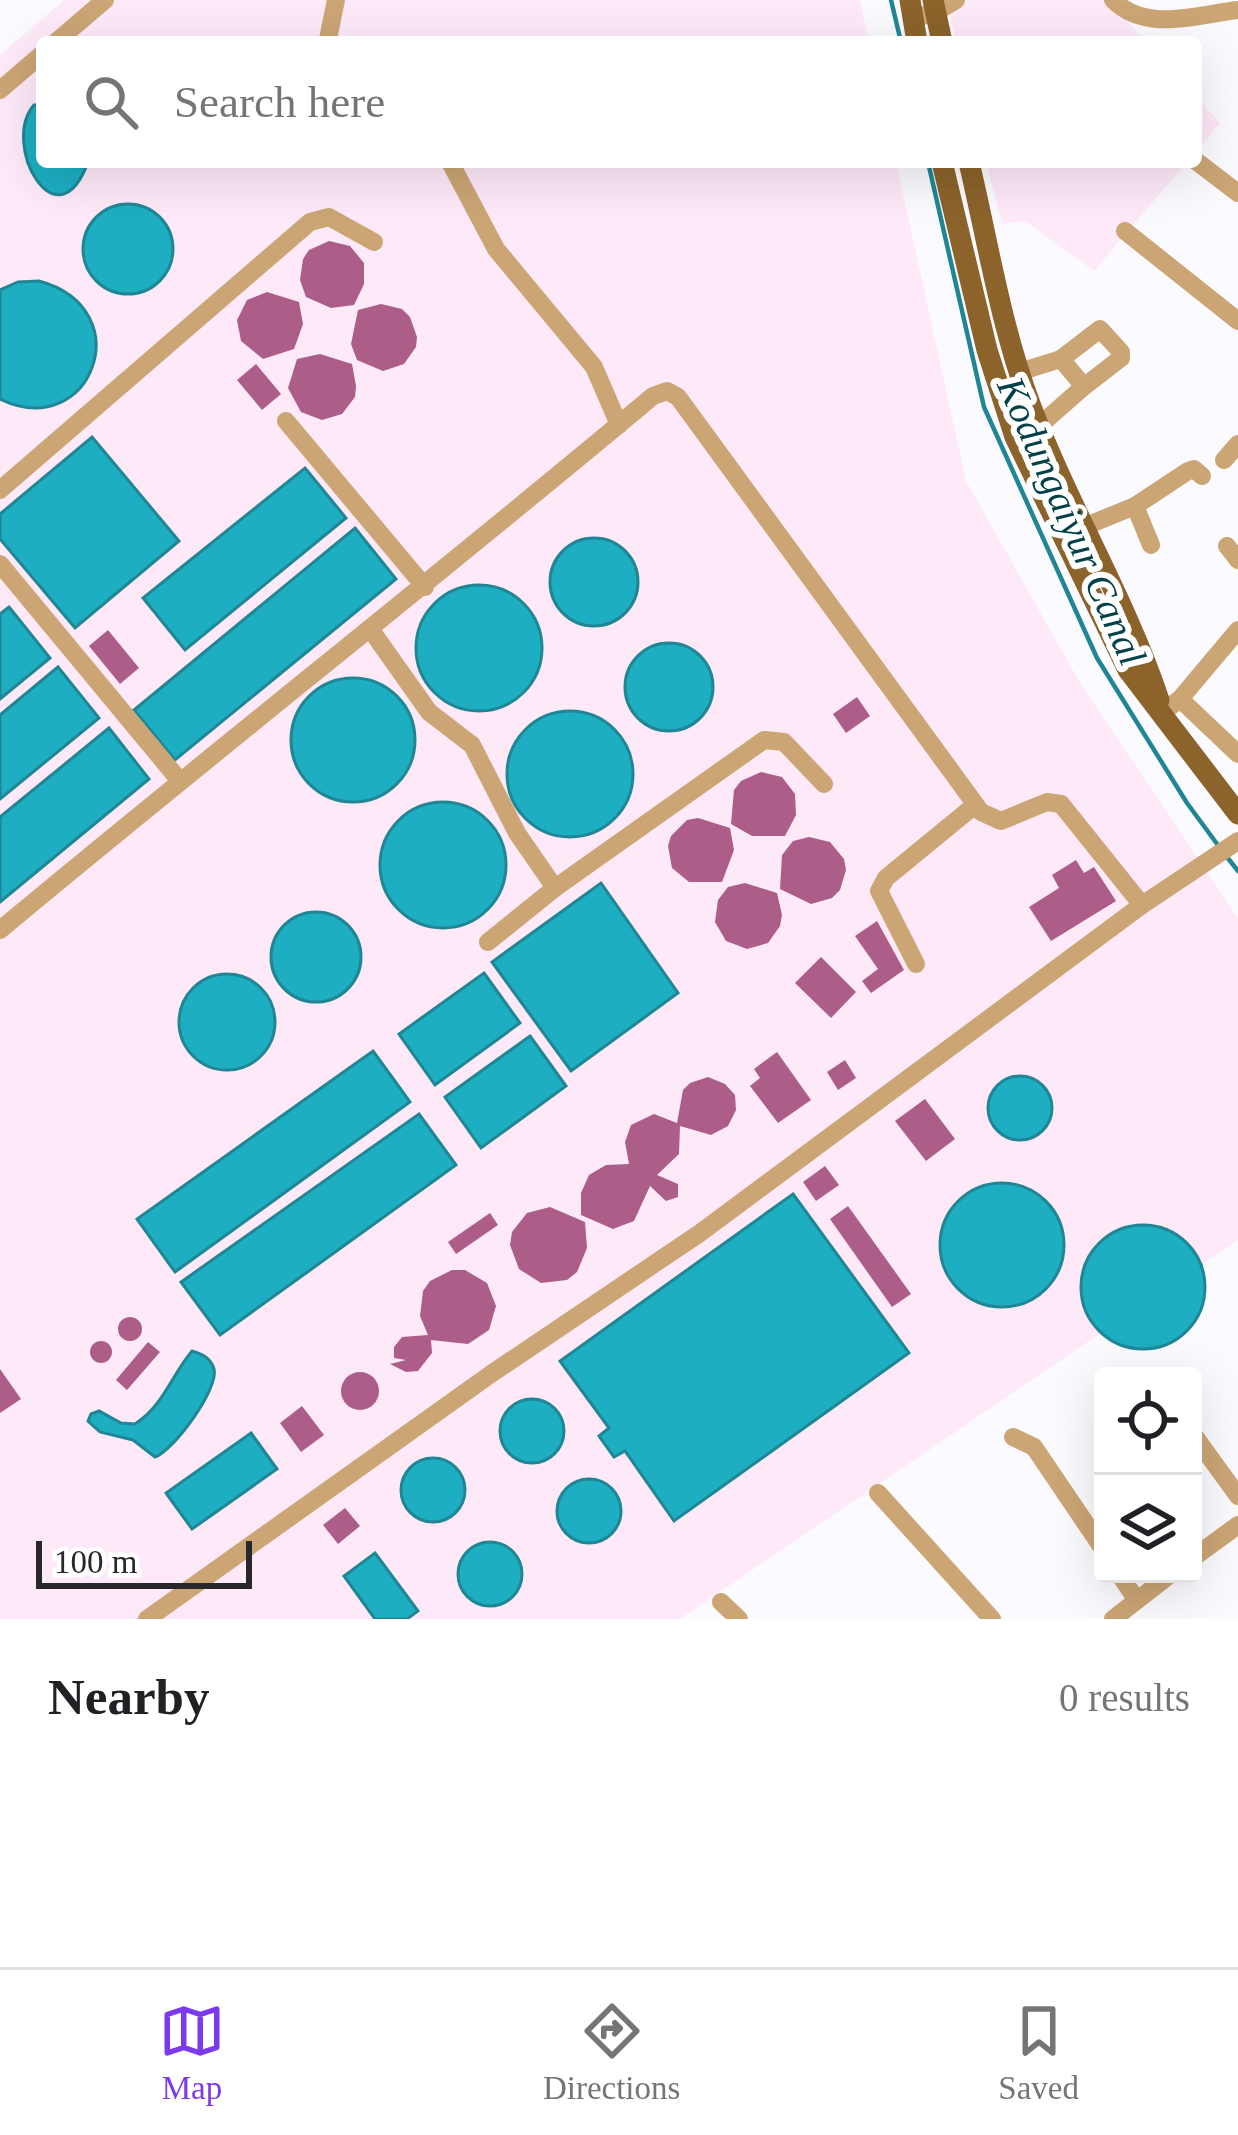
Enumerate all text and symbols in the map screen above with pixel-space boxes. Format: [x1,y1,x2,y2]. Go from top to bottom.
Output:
search box [36,36,1202,168]
icon: search [78,69,144,135]
text: Search here [174,77,385,127]
water label: Kodungaiyur Canal [988,369,1155,672]
map controls [1094,1367,1202,1583]
button: locate [1094,1367,1202,1475]
button: layers [1094,1475,1202,1583]
scale bar [36,1535,252,1588]
text: 100 m [54,1544,137,1580]
text: Nearby [48,1669,209,1725]
text: 0 results [1059,1676,1190,1719]
tab: Map [159,1998,225,2107]
tab: Directions [543,1998,680,2107]
tab: Saved [998,1998,1079,2107]

